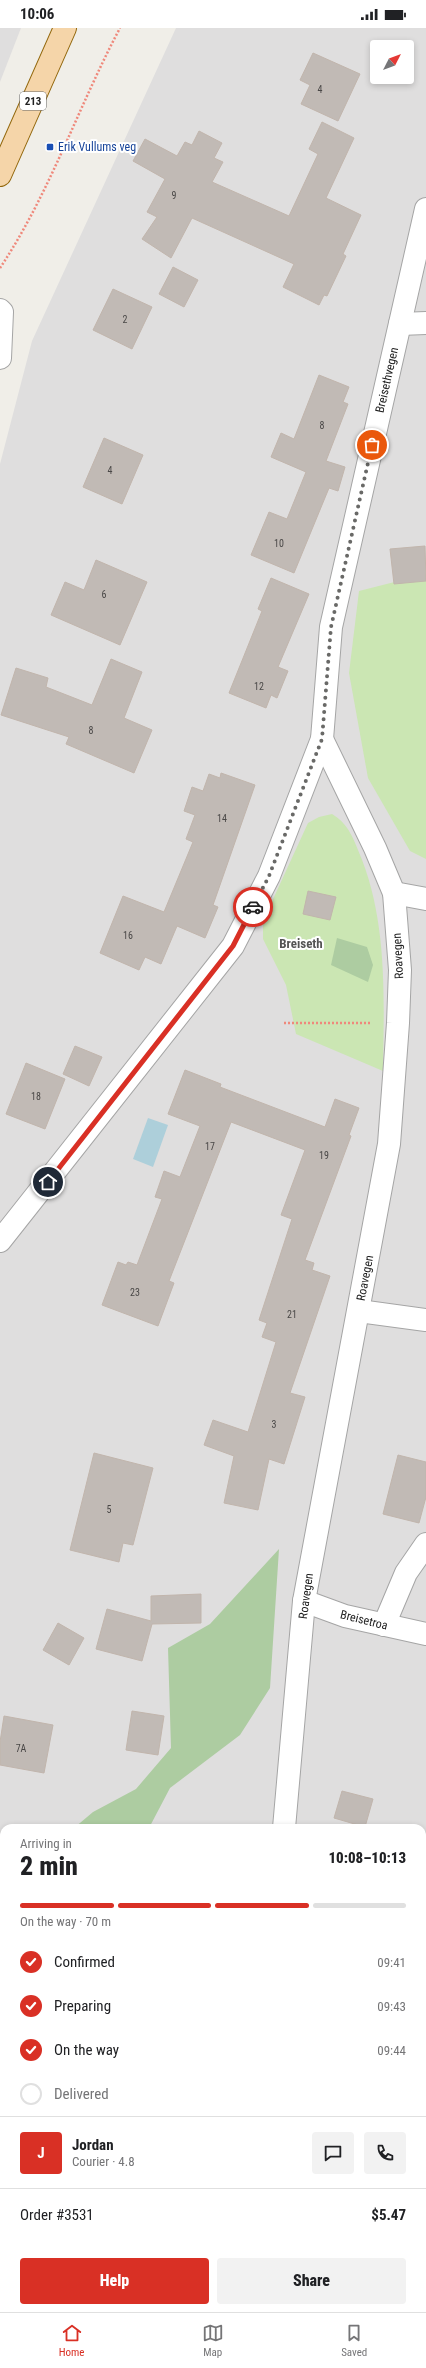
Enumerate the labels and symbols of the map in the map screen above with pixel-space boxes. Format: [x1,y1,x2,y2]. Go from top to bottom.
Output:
north arrow [370,40,414,84]
house number: 4 [318,84,323,95]
road number: 213 [20,92,46,110]
place label: Erik Vullums veg [58,140,136,154]
marker: Erik Vullums veg [45,142,55,152]
house number: 9 [172,190,177,201]
house number: 2 [123,314,128,325]
street label: Breisethvegen [373,346,401,414]
house number: 8 [320,420,325,431]
pin [355,428,389,462]
house number: 4 [108,465,113,476]
house number: 10 [274,538,284,549]
house number: 6 [102,589,107,600]
house number: 12 [254,681,264,692]
house number: 8 [89,725,94,736]
house number: 14 [217,813,227,824]
courier [233,887,273,927]
house number: 16 [123,930,133,941]
street label: Roavegen [390,932,406,979]
district label: Breiseth [279,936,323,951]
house number: 18 [31,1091,41,1102]
house number: 17 [205,1141,215,1152]
house number: 19 [319,1150,329,1161]
pin [31,1165,65,1199]
street label: Roavegen [354,1254,376,1302]
house number: 23 [130,1287,140,1298]
house number: 21 [287,1309,297,1320]
house number: 3 [272,1419,277,1430]
house number: 5 [107,1504,112,1515]
street label: Roavegen [296,1572,316,1620]
street label: Breisetroa [339,1607,389,1633]
house number: 7A [16,1743,27,1754]

